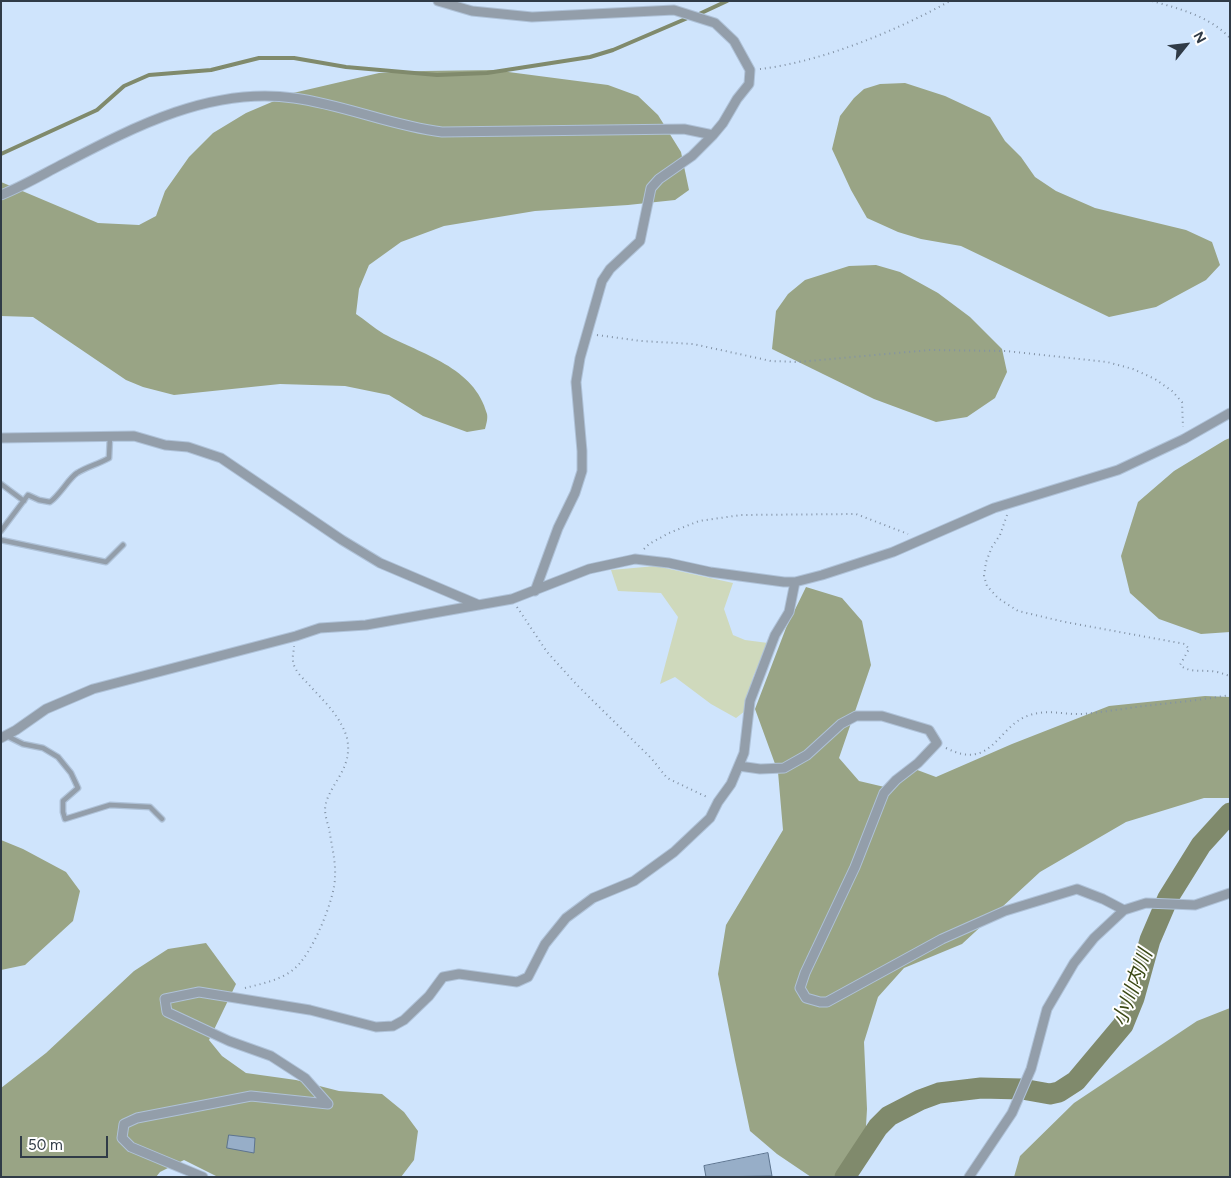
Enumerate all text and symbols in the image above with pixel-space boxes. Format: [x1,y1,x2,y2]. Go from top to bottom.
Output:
north arrow [1161,20,1211,70]
text: N [1189,29,1210,46]
water label: 小川内川 [1108,946,1158,1030]
scale bar [22,1126,110,1158]
text: 50 m [28,1136,63,1154]

